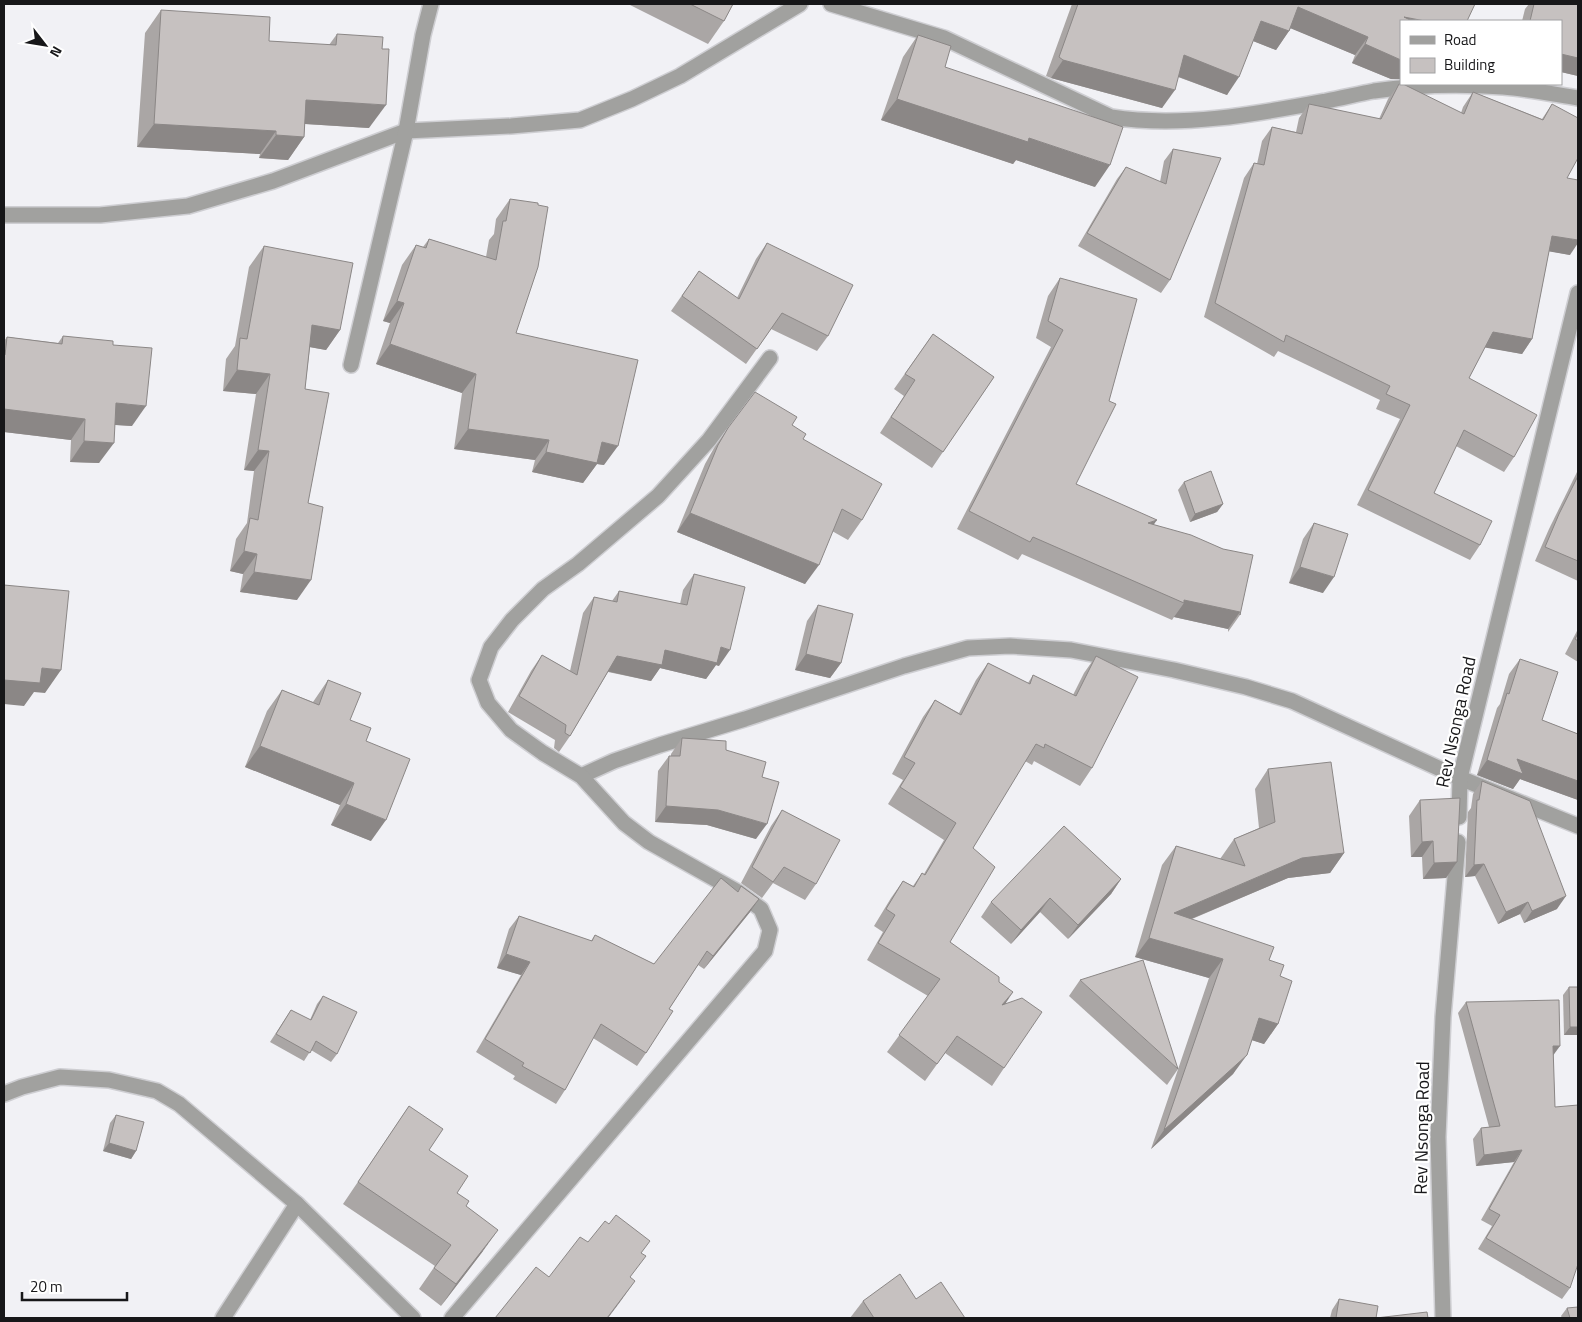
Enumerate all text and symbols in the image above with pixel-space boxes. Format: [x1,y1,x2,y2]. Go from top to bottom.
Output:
north arrow [20,20,70,70]
legend [1400,20,1562,85]
text: Road [1444,28,1476,51]
text: N [45,42,68,62]
text: Building [1444,53,1495,76]
street label: Rev Nsonga Road [1428,654,1483,790]
street label: Rev Nsonga Road [1407,1061,1436,1195]
scale bar [22,1270,128,1302]
text: 20 m [30,1275,63,1298]

